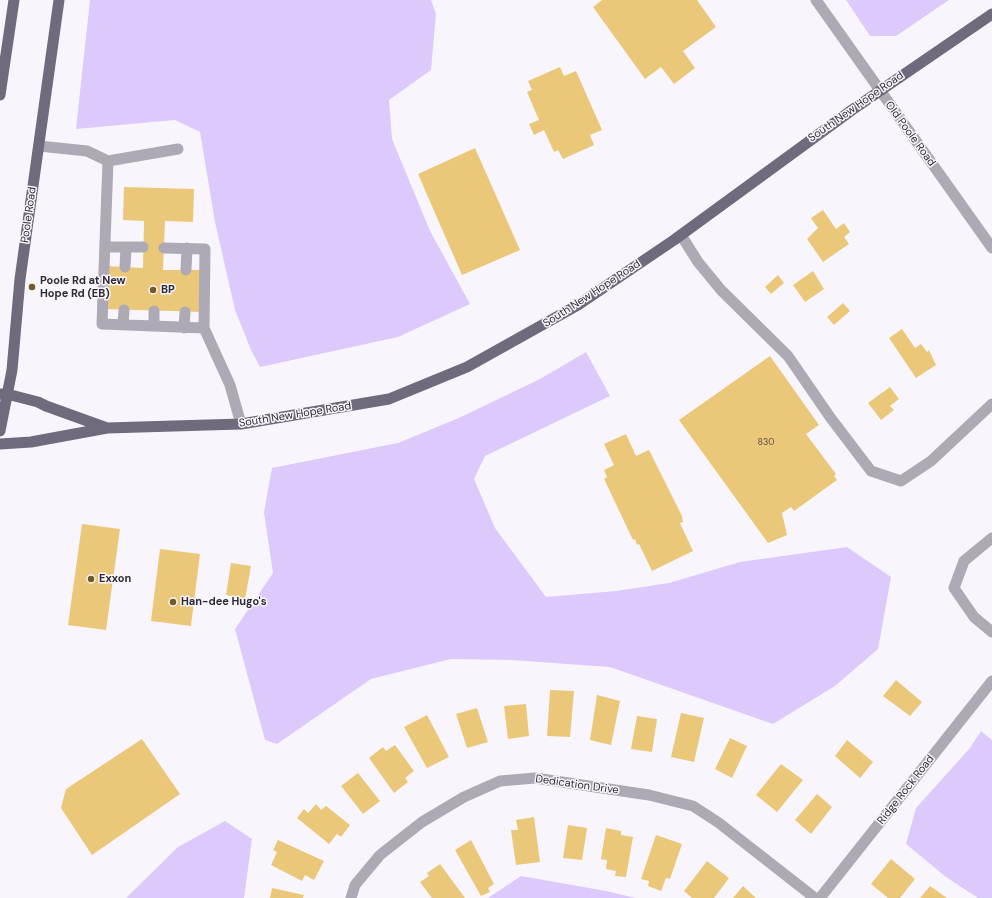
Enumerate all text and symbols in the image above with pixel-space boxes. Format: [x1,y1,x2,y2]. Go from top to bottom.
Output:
street label: South New Hope Road [806,69,906,145]
street label: Old Poole Road [882,99,938,169]
street label: Poole Road [19,186,39,244]
street label: South New Hope Road [541,258,643,330]
place label: Poole Rd at New Hope Rd (EB) [40,274,126,300]
marker: Poole Rd at New Hope Rd (EB) [27,282,37,292]
place label: BP [161,283,175,297]
marker: BP [148,285,158,295]
street label: South New Hope Road [238,400,352,430]
house number: 830 [758,438,774,448]
place label: Exxon [99,572,131,586]
marker: Exxon [86,574,96,584]
place label: Han-dee Hugo's [181,595,267,609]
marker: Han-dee Hugo's [168,597,178,607]
street label: Ridge Rock Road [875,753,937,827]
street label: Dedication Drive [534,773,620,797]

